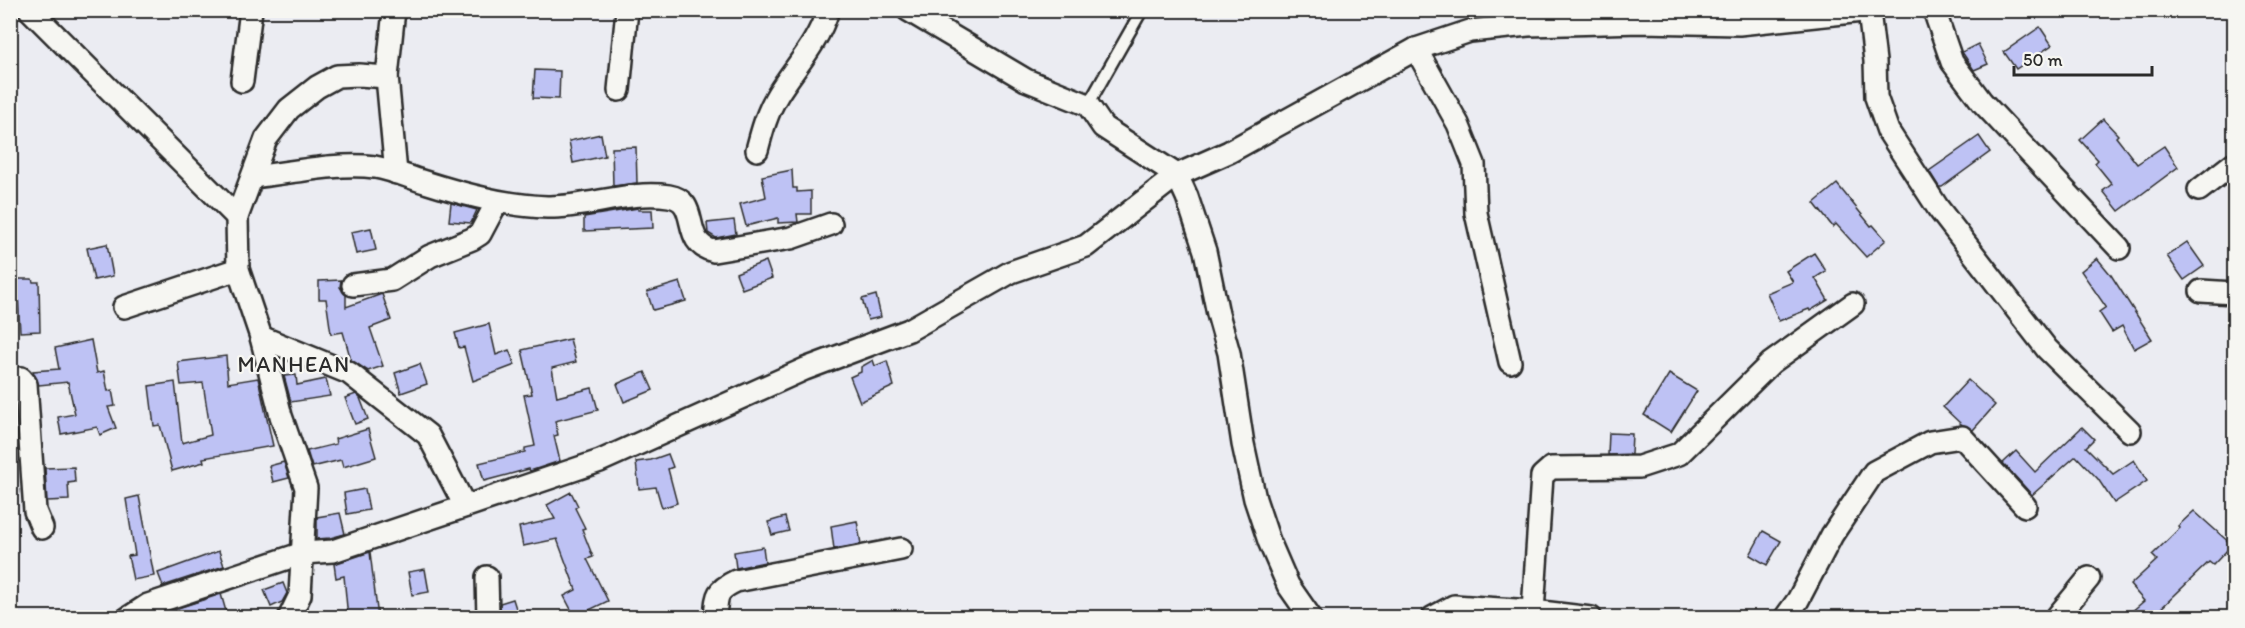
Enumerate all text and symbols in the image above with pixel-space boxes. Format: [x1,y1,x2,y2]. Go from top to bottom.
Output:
scale bar [2014,39,2152,77]
text: 50 m [2023,49,2063,71]
district label: MANHEAN [237,351,351,378]

